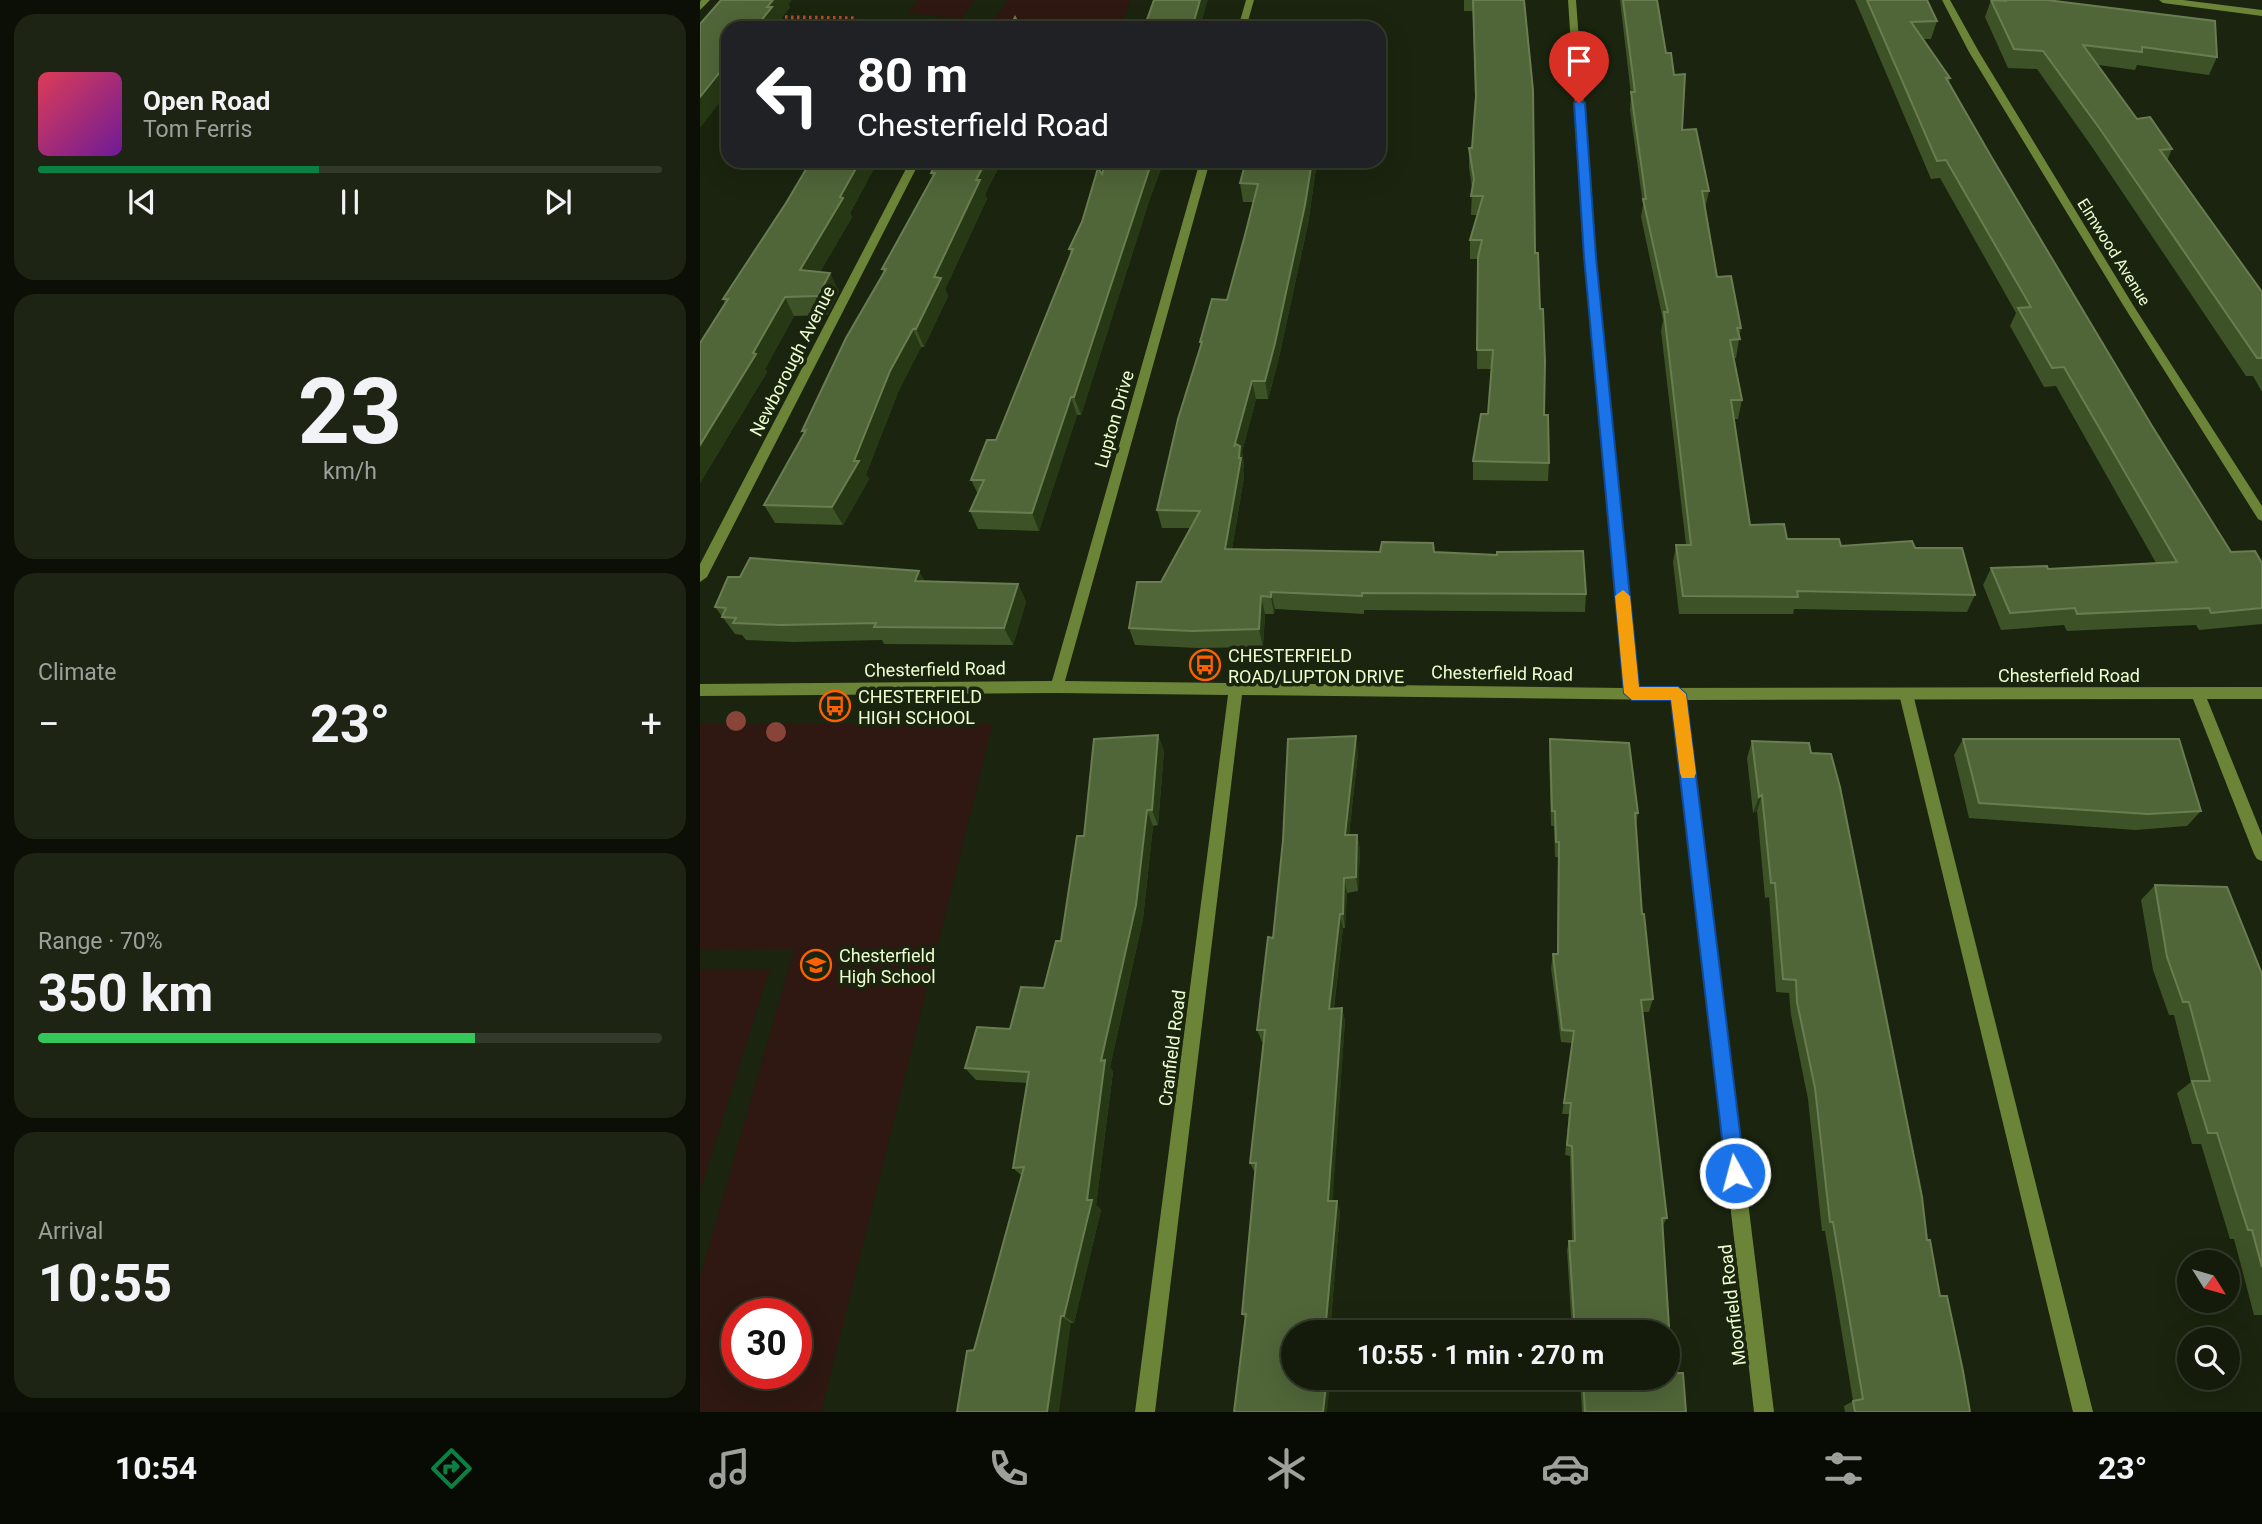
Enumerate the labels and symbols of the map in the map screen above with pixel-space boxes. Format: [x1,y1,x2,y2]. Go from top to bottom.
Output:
pin [1549,31,1609,103]
street label: Elmwood Avenue [2073,195,2155,309]
street label: Newborough Avenue [745,282,839,440]
street label: Lupton Drive [1090,368,1138,470]
place label: CHESTERFIELD ROAD/LUPTON DRIVE [1228,645,1404,687]
bus stop icon: CHESTERFIELD ROAD/LUPTON DRIVE [1188,648,1222,682]
street label: Chesterfield Road [864,657,1006,681]
street label: Chesterfield Road [1431,661,1573,685]
street label: Chesterfield Road [1998,665,2140,686]
place label: CHESTERFIELD HIGH SCHOOL [858,686,982,728]
bus stop icon: CHESTERFIELD HIGH SCHOOL [818,689,852,723]
place label: Chesterfield High School [839,945,936,987]
school or university icon: Chesterfield High School [799,948,833,982]
street label: Cranfield Road [1154,989,1190,1107]
position arrow [1698,1136,1772,1210]
street label: Moorfield Road [1714,1243,1750,1367]
north arrow [2177,1250,2240,1312]
speed limit sign: 30 [721,1298,812,1389]

